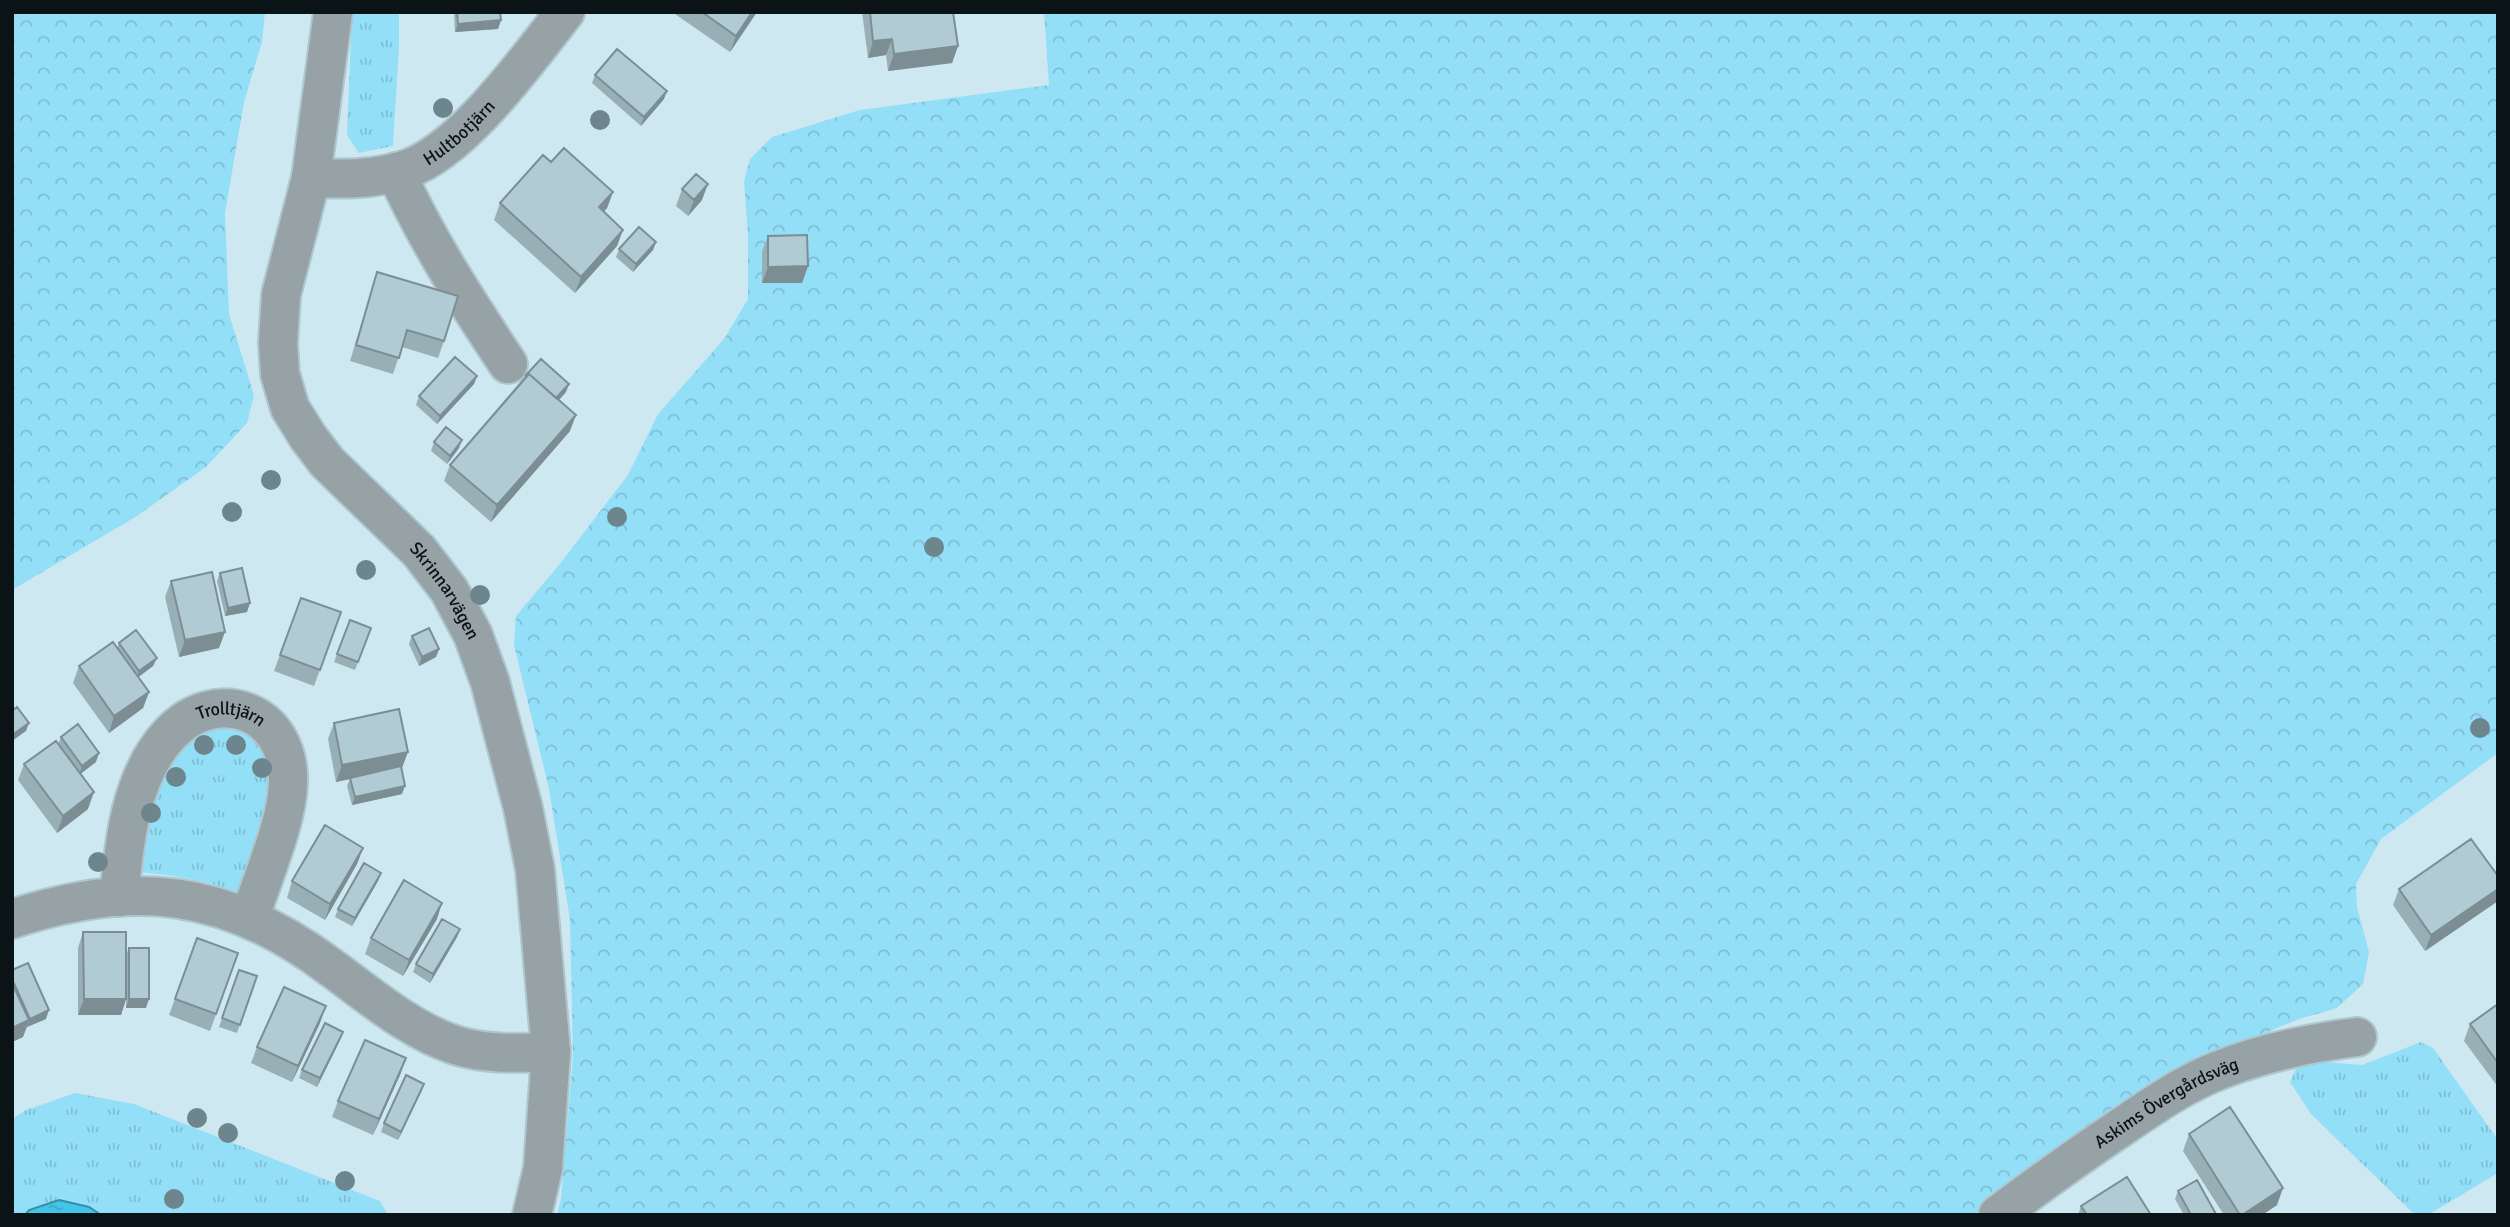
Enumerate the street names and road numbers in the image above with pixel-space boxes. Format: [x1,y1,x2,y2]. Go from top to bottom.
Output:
street label: Hultbotjärn [419,95,500,170]
street label: Skrinnarvägen [405,537,484,643]
street label: Trolltjärn [193,697,270,731]
street label: Askims Övergårdsväg [2090,1053,2242,1153]

